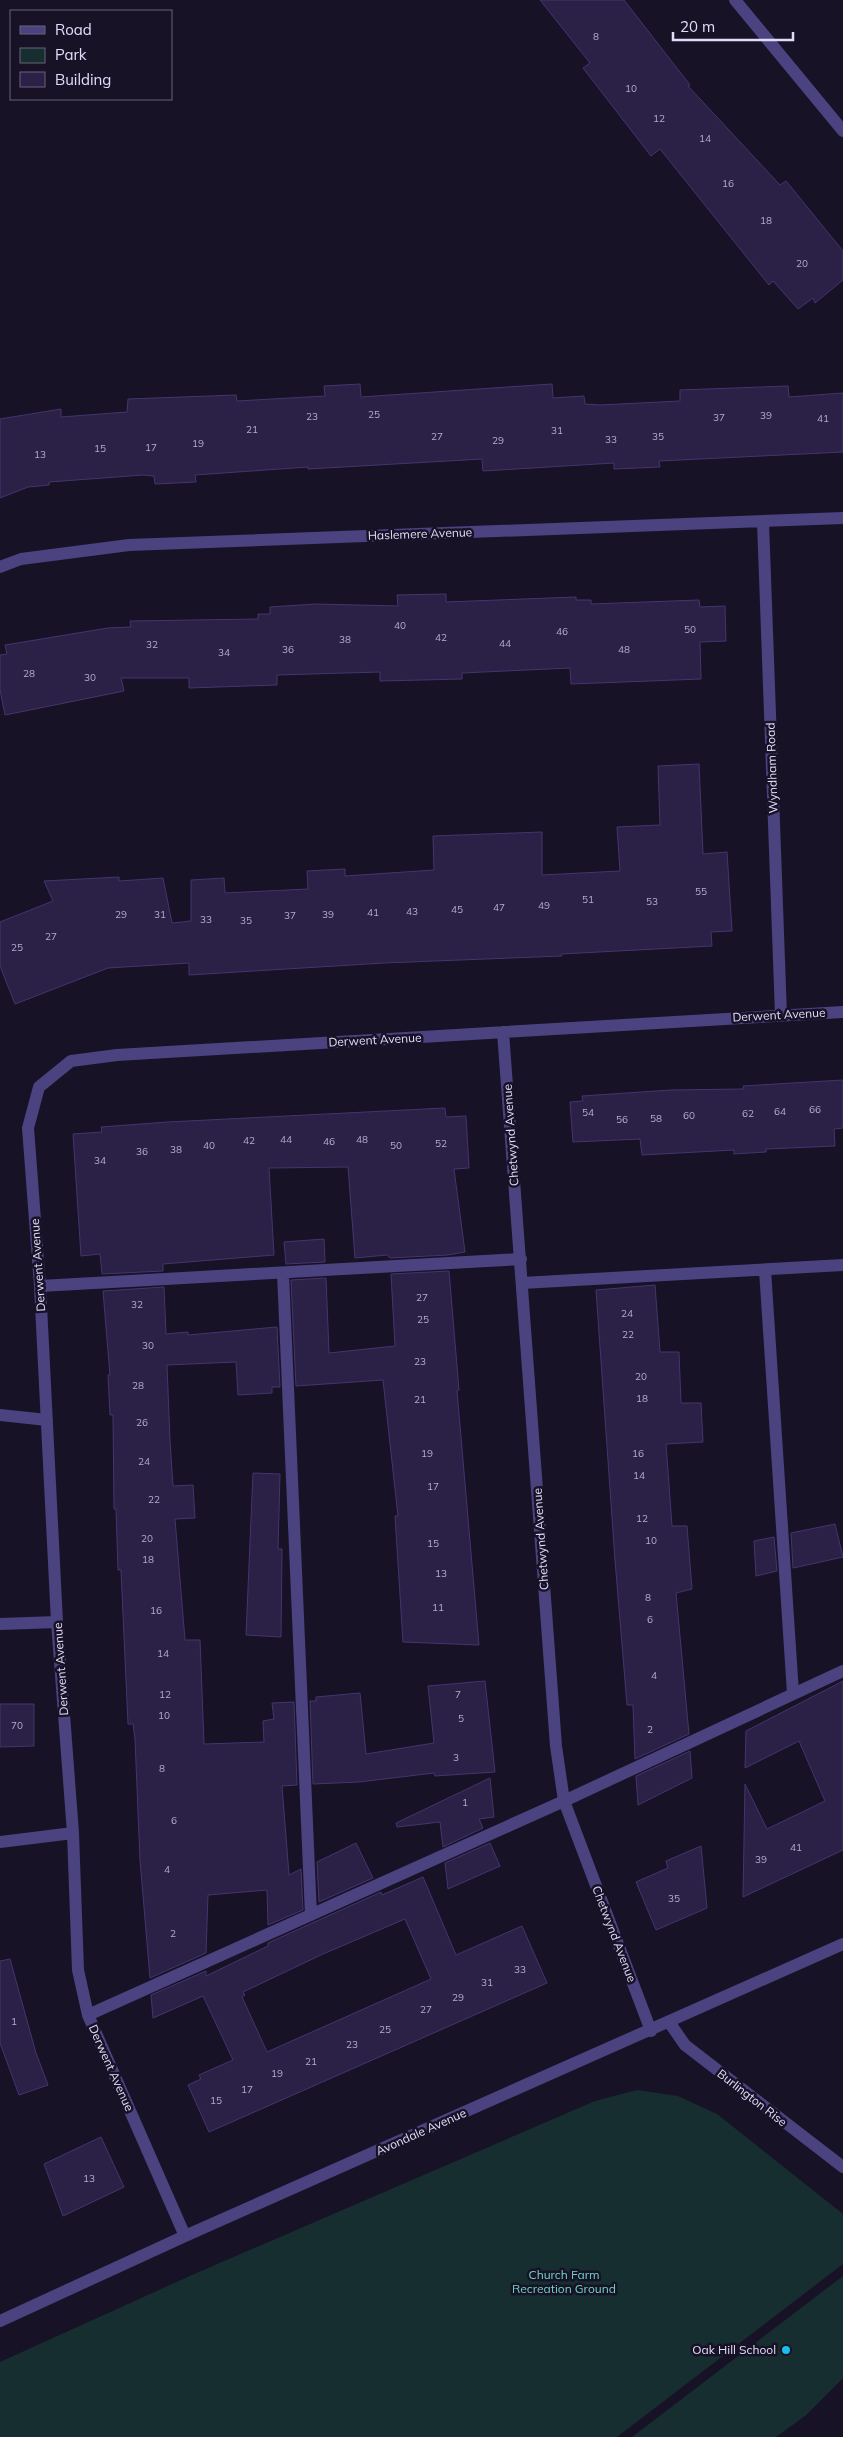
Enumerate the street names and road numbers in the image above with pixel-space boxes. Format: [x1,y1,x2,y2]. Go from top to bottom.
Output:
street label: Haslemere Avenue [367,524,472,543]
street label: Wyndham Road [762,722,781,814]
street label: Derwent Avenue [732,1005,826,1024]
street label: Derwent Avenue [328,1030,422,1049]
street label: Chetwynd Avenue [499,1084,522,1187]
street label: Derwent Avenue [27,1218,48,1312]
street label: Chetwynd Avenue [529,1488,552,1591]
street label: Derwent Avenue [50,1622,71,1716]
street label: Chetwynd Avenue [589,1883,640,1984]
street label: Derwent Avenue [86,2022,137,2113]
street label: Burlington Rise [715,2066,790,2129]
street label: Avondale Avenue [373,2105,468,2158]

